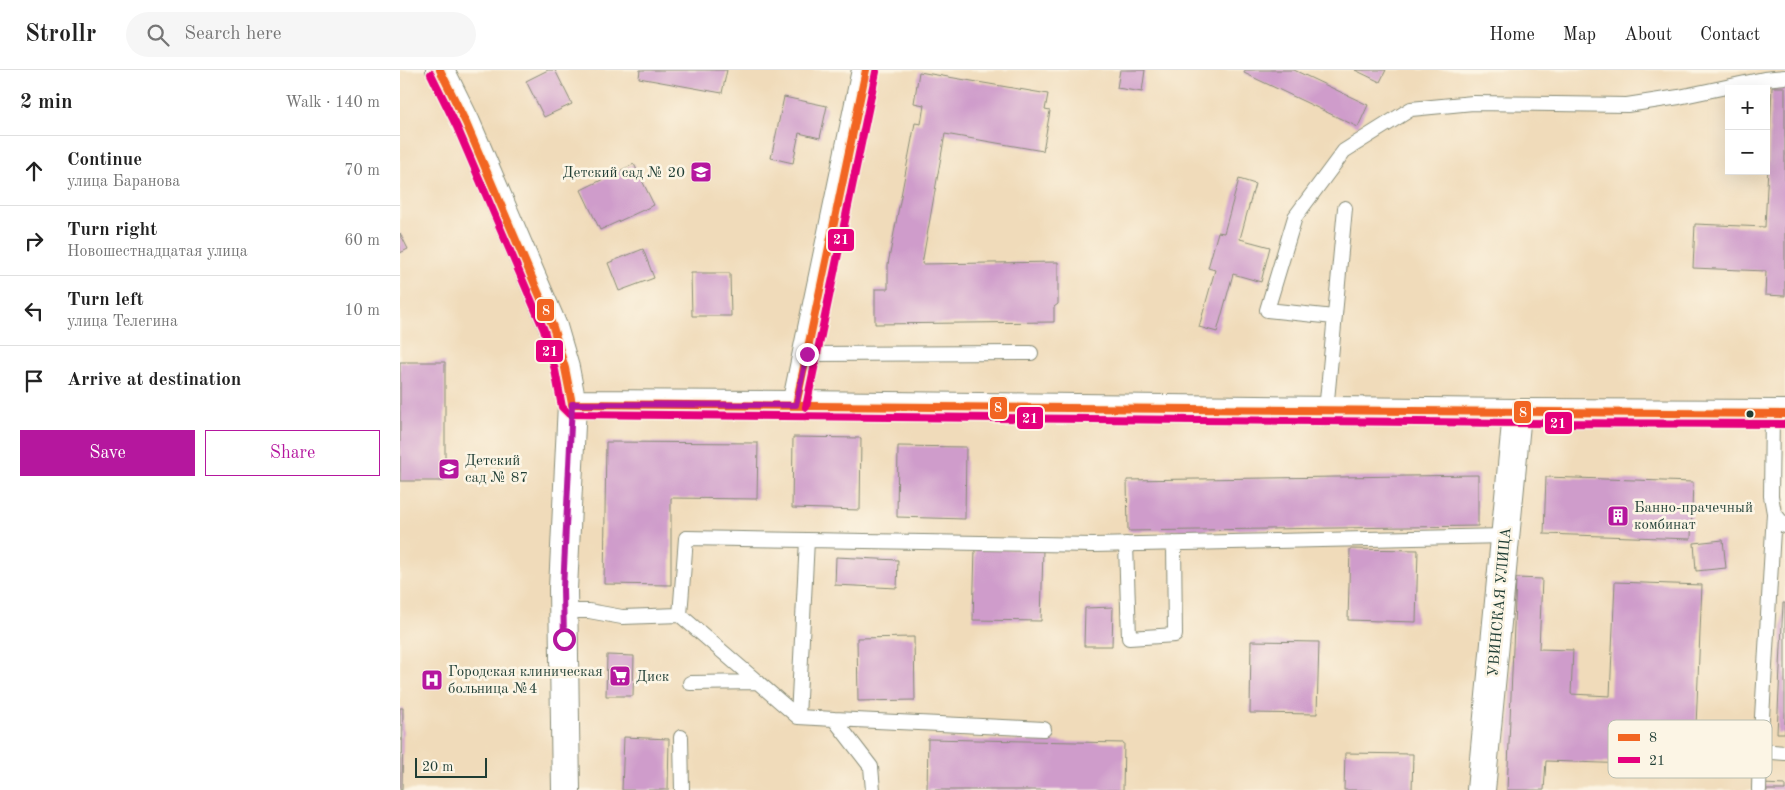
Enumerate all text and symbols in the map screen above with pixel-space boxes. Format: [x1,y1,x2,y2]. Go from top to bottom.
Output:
search box [126,12,476,57]
icon: search [144,21,172,49]
text: Strollr [25,23,96,47]
text: Search here [184,25,282,44]
text: Home [1489,26,1535,44]
text: Map [1563,26,1596,44]
text: About [1624,26,1672,44]
text: Contact [1700,26,1760,44]
map controls [1725,85,1770,175]
button: + [1725,85,1770,130]
text: 2 min [20,92,73,113]
text: Walk · 140 m [285,95,380,111]
button: − [1725,130,1770,175]
text: Continue [67,151,142,170]
icon: ahead [20,157,48,185]
school or university icon: Детский сад № 20 [689,160,713,184]
text: 70 m [344,163,380,179]
place label: Детский сад № 20 [562,166,685,181]
text: улица Баранова [67,174,180,190]
text: Turn right [67,221,157,240]
icon: right [20,227,48,255]
line badge: 21 [827,228,855,252]
text: 60 m [344,233,380,249]
text: 21 [833,233,849,247]
text: Новошестнадцатая улица [67,244,248,260]
text: Turn left [67,291,144,310]
icon: left [20,297,48,325]
line badge: 8 [536,298,555,322]
text: 10 m [344,303,380,319]
text: 8 [542,304,550,318]
text: улица Телегина [67,314,178,330]
line badge: 21 [535,339,564,363]
route end [796,343,819,366]
text: 21 [542,345,558,359]
icon: arrive [20,367,48,395]
text: Arrive at destination [67,371,241,390]
line badge: 8 [989,396,1008,420]
line badge: 8 [1513,400,1532,424]
text: 8 [994,401,1002,415]
line badge: 21 [1016,406,1044,430]
text: 8 [1519,406,1527,420]
unlabelled marker [1745,409,1755,419]
line badge: 21 [1544,411,1573,435]
text: 21 [1022,412,1038,426]
text: 21 [1550,417,1566,431]
button: Save [20,430,195,476]
button: Share [205,430,380,476]
place label: Детский сад № 87 [465,454,528,486]
school or university icon: Детский сад № 87 [437,457,461,481]
place label: Банно-прачечный комбинат [1634,501,1753,533]
building icon: Банно-прачечный комбинат [1606,504,1630,528]
street label: УВИНСКАЯ УЛИЦА [1486,526,1515,677]
route start [553,628,576,651]
supermarket icon: Диск [608,664,632,688]
place label: Городская клиническая больница №4 [448,665,603,697]
hospital icon: Городская клиническая больница №4 [420,668,444,692]
place label: Диск [636,670,670,685]
legend [1608,720,1772,778]
text: 8 [1649,731,1657,745]
text: 21 [1649,754,1665,768]
scale bar [415,755,488,778]
text: 20 m [422,760,453,774]

